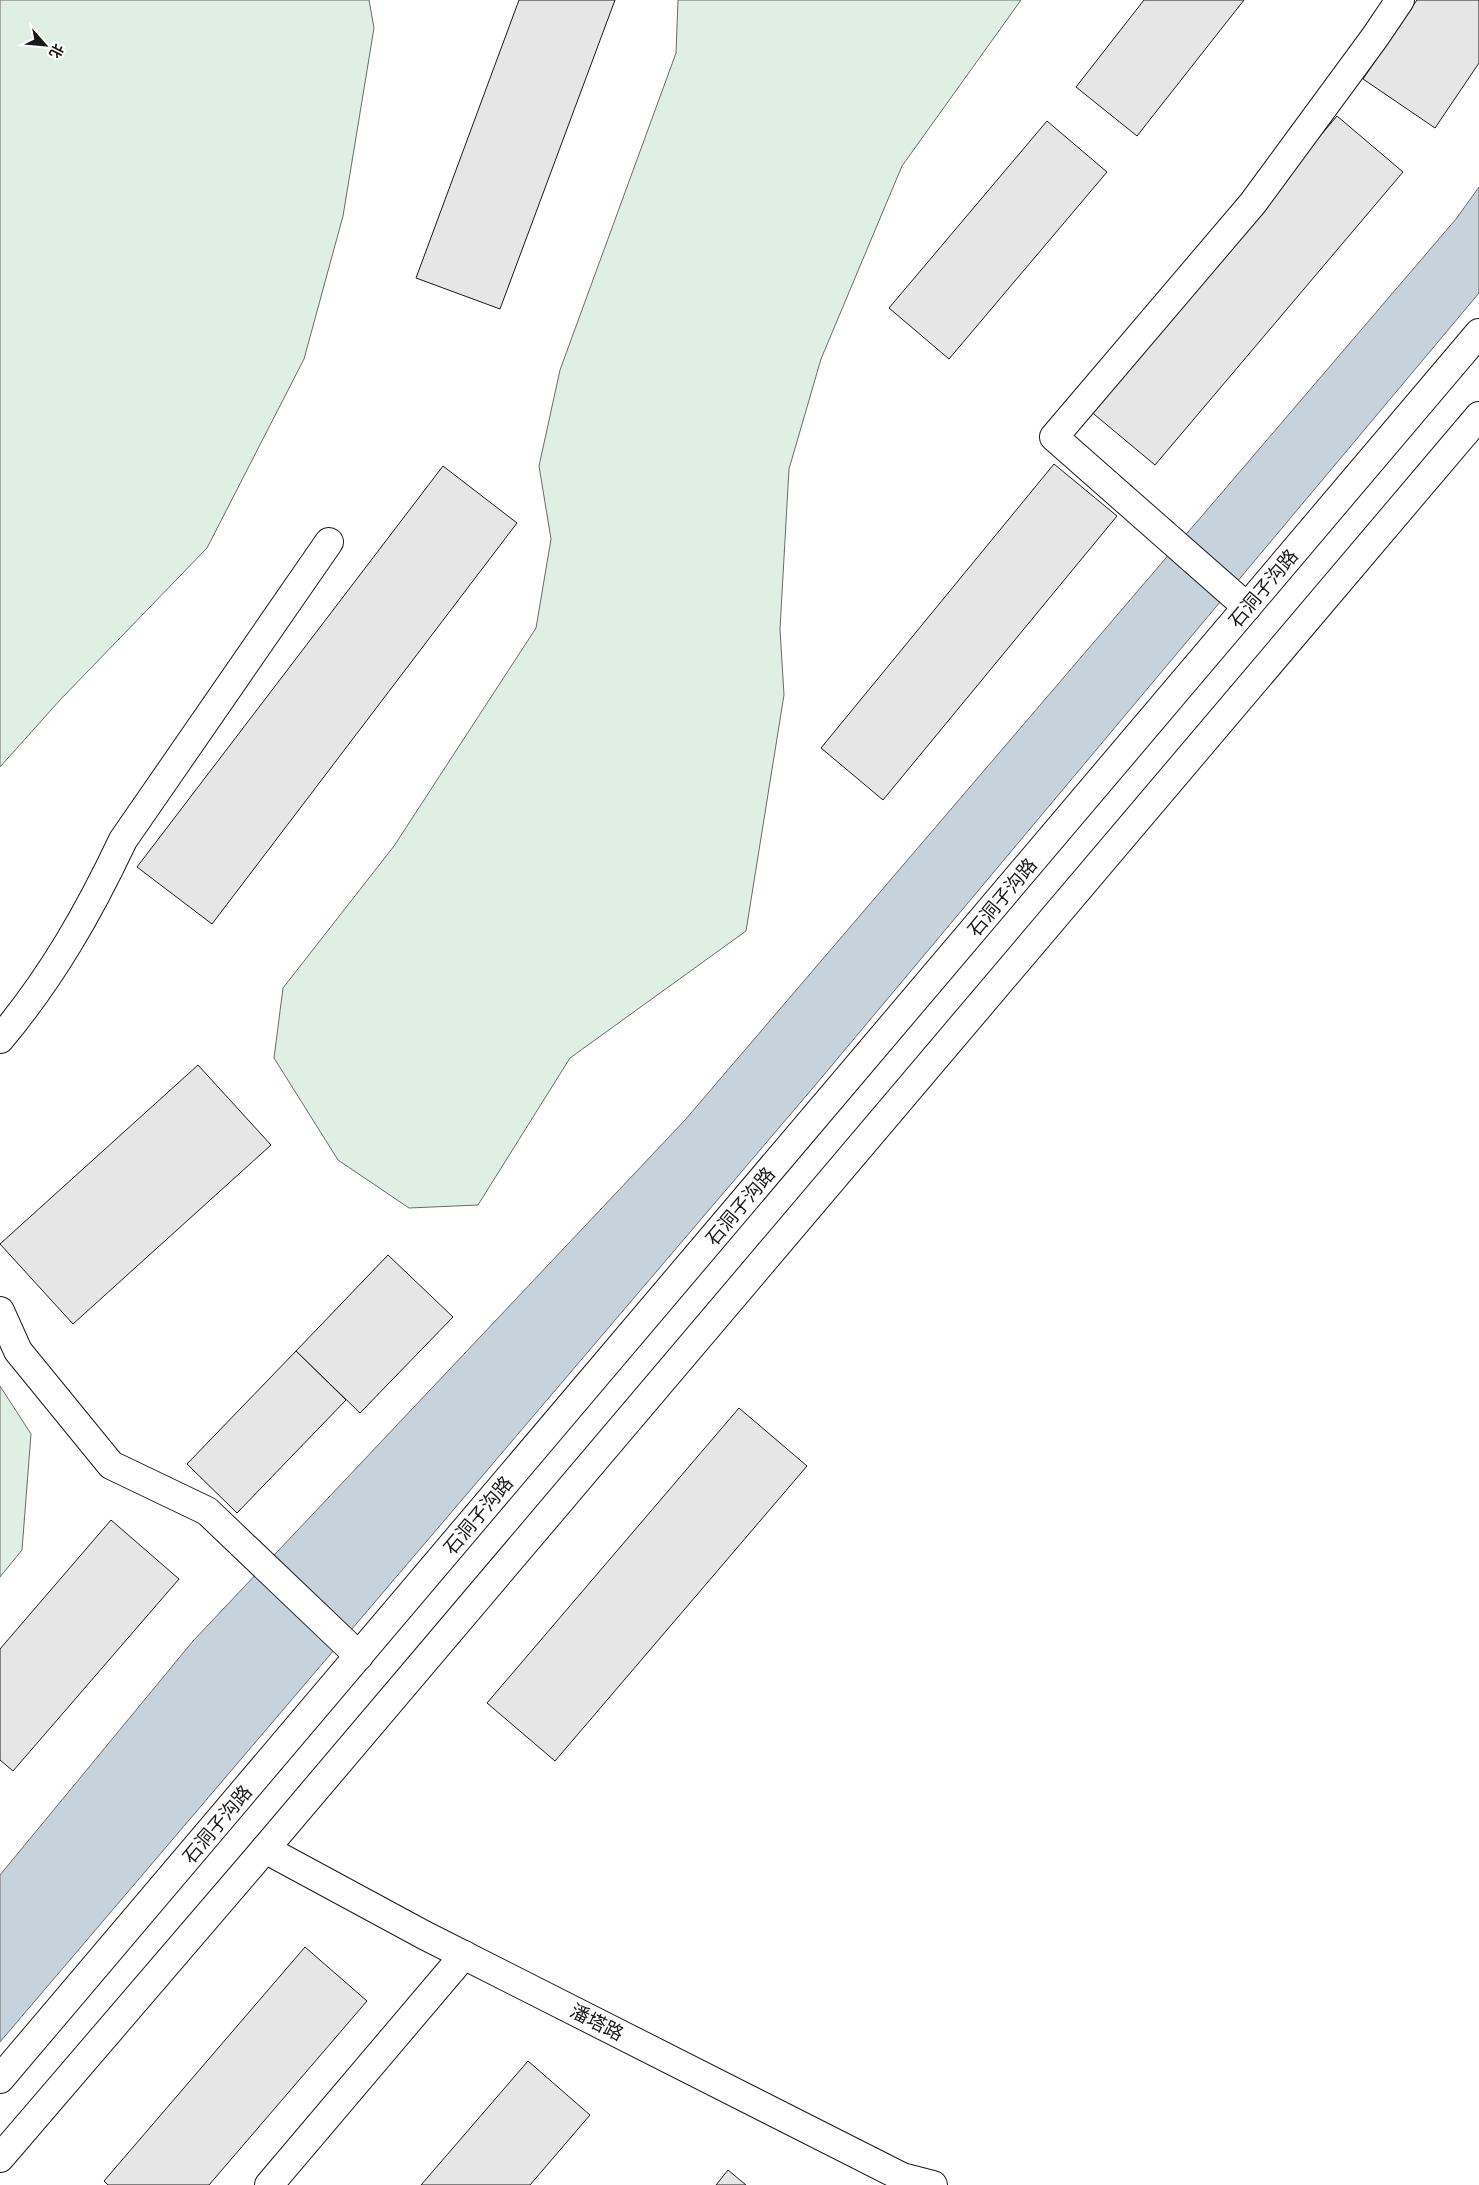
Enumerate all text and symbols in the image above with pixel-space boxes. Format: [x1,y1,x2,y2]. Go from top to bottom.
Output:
north arrow [20,20,70,70]
text: 北 [44,40,70,62]
street label: 石洞子沟路 [1221,542,1304,633]
street label: 石洞子沟路 [960,851,1043,942]
street label: 石洞子沟路 [698,1160,781,1251]
street label: 石洞子沟路 [436,1469,519,1560]
street label: 石洞子沟路 [175,1778,258,1869]
street label: 潘塔路 [565,1996,629,2047]

